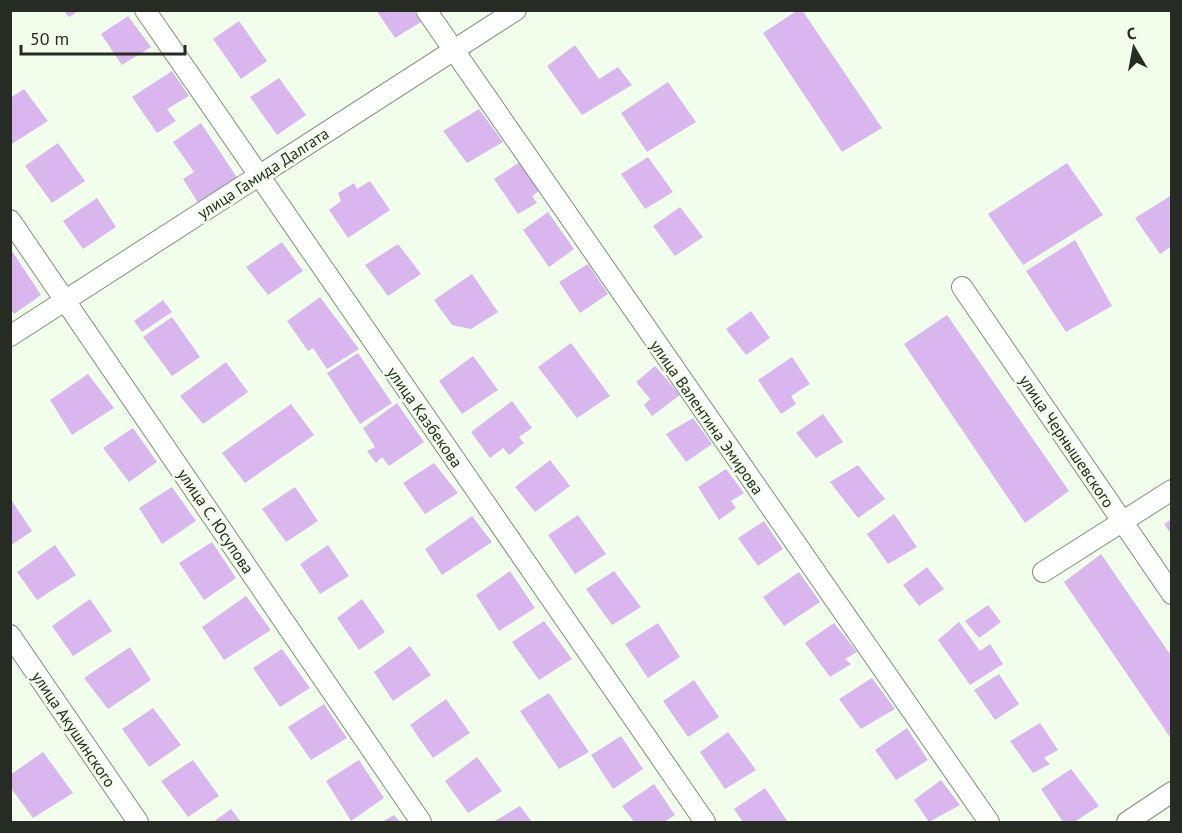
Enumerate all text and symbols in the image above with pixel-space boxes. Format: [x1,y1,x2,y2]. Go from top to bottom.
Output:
scale bar [21,18,184,56]
north arrow [1104,18,1164,78]
text: С [1125,23,1138,44]
text: 50 m [30,27,69,50]
street label: улица Гамида Далгата [194,123,332,223]
street label: улица Валентина Эмирова [646,336,768,498]
street label: улица Казбекова [383,363,467,471]
street label: улица Чернышевского [1015,371,1119,511]
street label: улица С. Юсупова [173,465,259,577]
street label: улица Акушинского [28,667,120,791]

